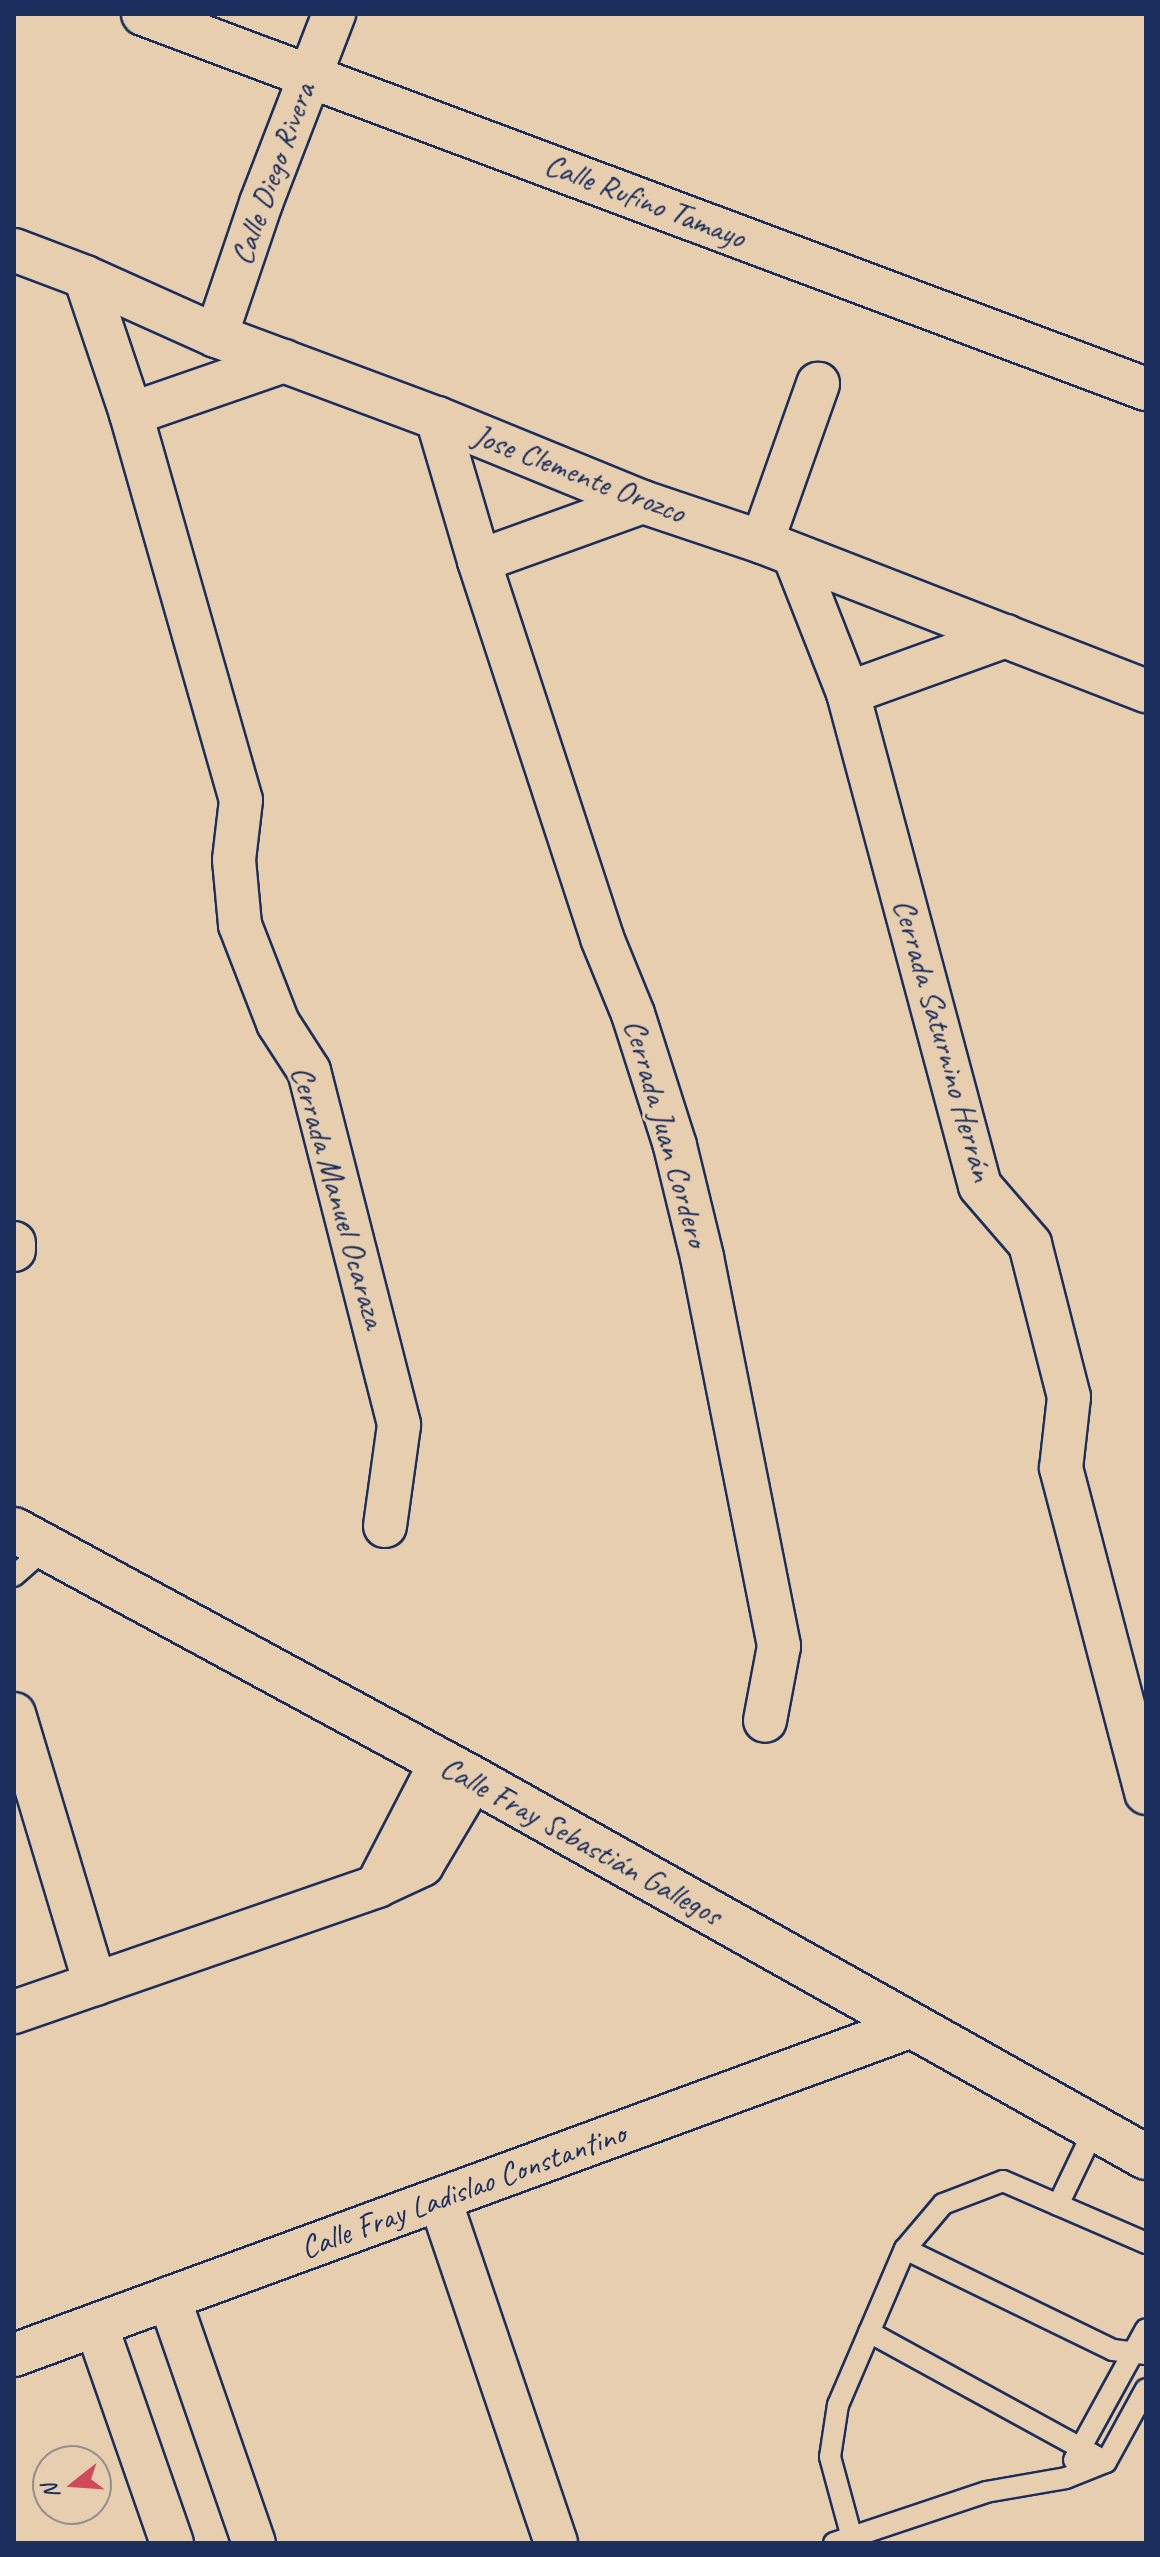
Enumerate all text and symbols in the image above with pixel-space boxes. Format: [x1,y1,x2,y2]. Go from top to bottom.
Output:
street label: Calle Diego Rivera [222,77,324,271]
street label: Calle Rufino Tamayo [539,145,751,257]
street label: Jose Clemente Orozco [467,416,691,532]
street label: Cerrada Saturnino Herrán [884,895,1002,1185]
street label: Cerrada Juan Cordero [615,1015,717,1251]
street label: Cerrada Manuel Ocaraza [282,1062,394,1332]
street label: Calle Fray Sebastián Gallegos [433,1748,729,1934]
street label: Calle Fray Ladislao Constantino [295,2114,631,2268]
north arrow [32,2445,112,2525]
text: N [36,2481,66,2502]

